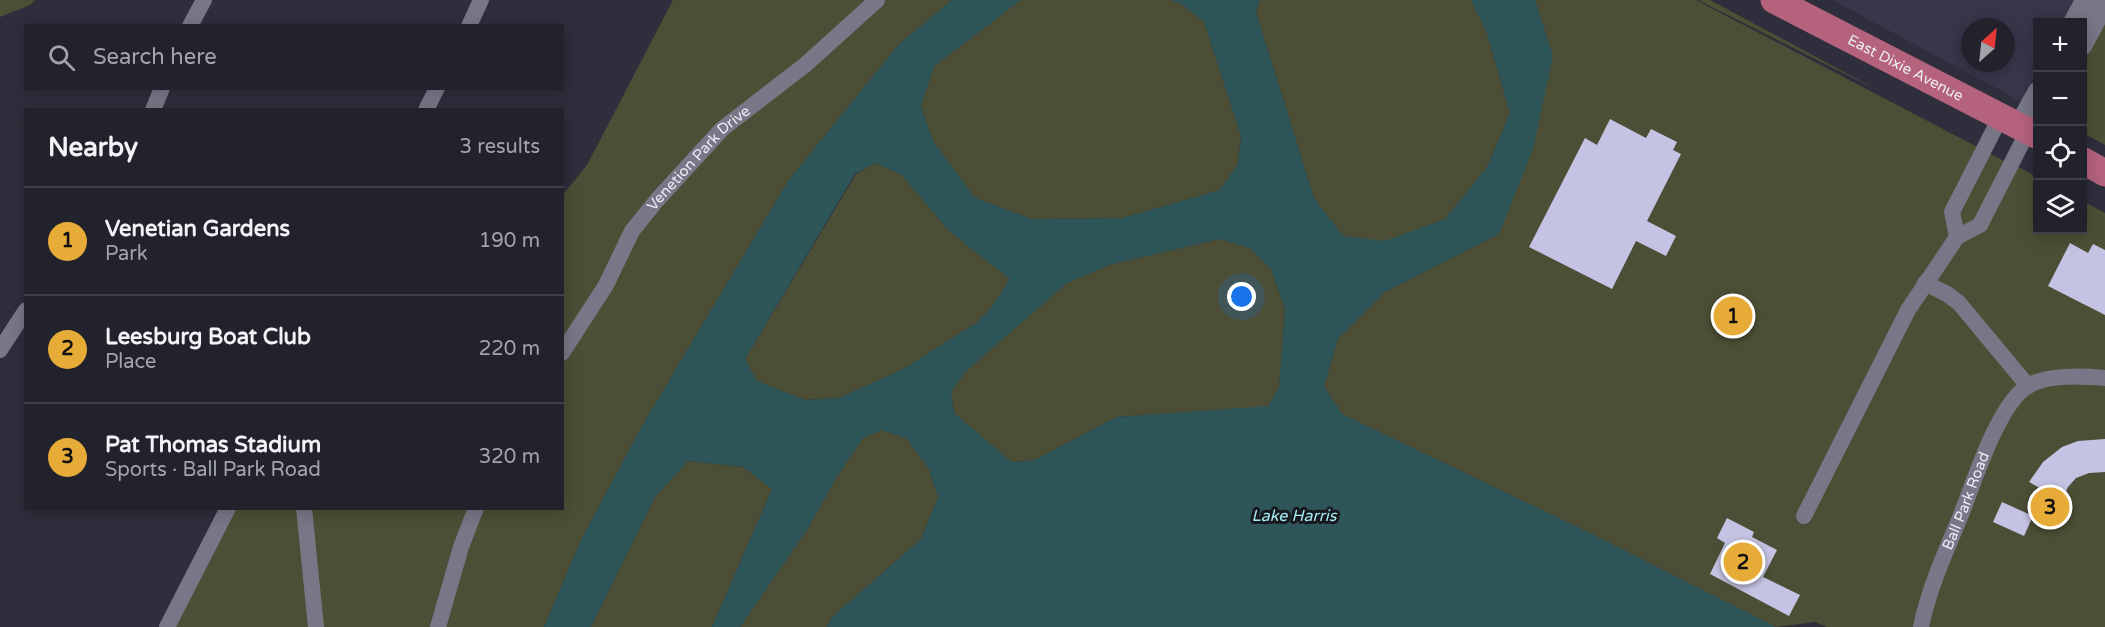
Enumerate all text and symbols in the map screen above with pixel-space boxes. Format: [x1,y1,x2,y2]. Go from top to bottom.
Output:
north arrow [1961,18,2015,72]
map controls [2033,18,2087,234]
button: + [2033,18,2087,72]
search box [24,24,564,90]
street label: East Dixie Avenue [1845,31,1966,105]
icon: search [45,41,78,74]
text: Search here [93,44,217,70]
button: − [2033,72,2087,126]
street label: Venetion Park Drive [643,102,754,214]
button: locate [2033,126,2087,180]
text: Nearby [48,132,138,163]
text: 3 results [460,135,540,159]
button: layers [2033,180,2087,234]
text: Venetian Gardens [105,216,290,242]
text: 1 [61,229,74,253]
text: 190 m [479,229,540,253]
text: Park [105,242,148,266]
your location [1227,282,1256,311]
pin: 1 [1714,294,1752,338]
text: Leesburg Boat Club [105,324,311,350]
text: 2 [61,337,74,361]
text: 220 m [479,337,540,361]
text: Place [105,350,156,374]
text: Pat Thomas Stadium [105,432,321,458]
text: 3 [61,445,74,469]
text: 320 m [479,445,540,469]
street label: Ball Park Road [1938,449,1993,553]
text: Sports · Ball Park Road [105,458,321,482]
pin: 3 [2030,484,2070,530]
water label: Lake Harris [1252,506,1338,526]
pin: 2 [1724,540,1762,584]

